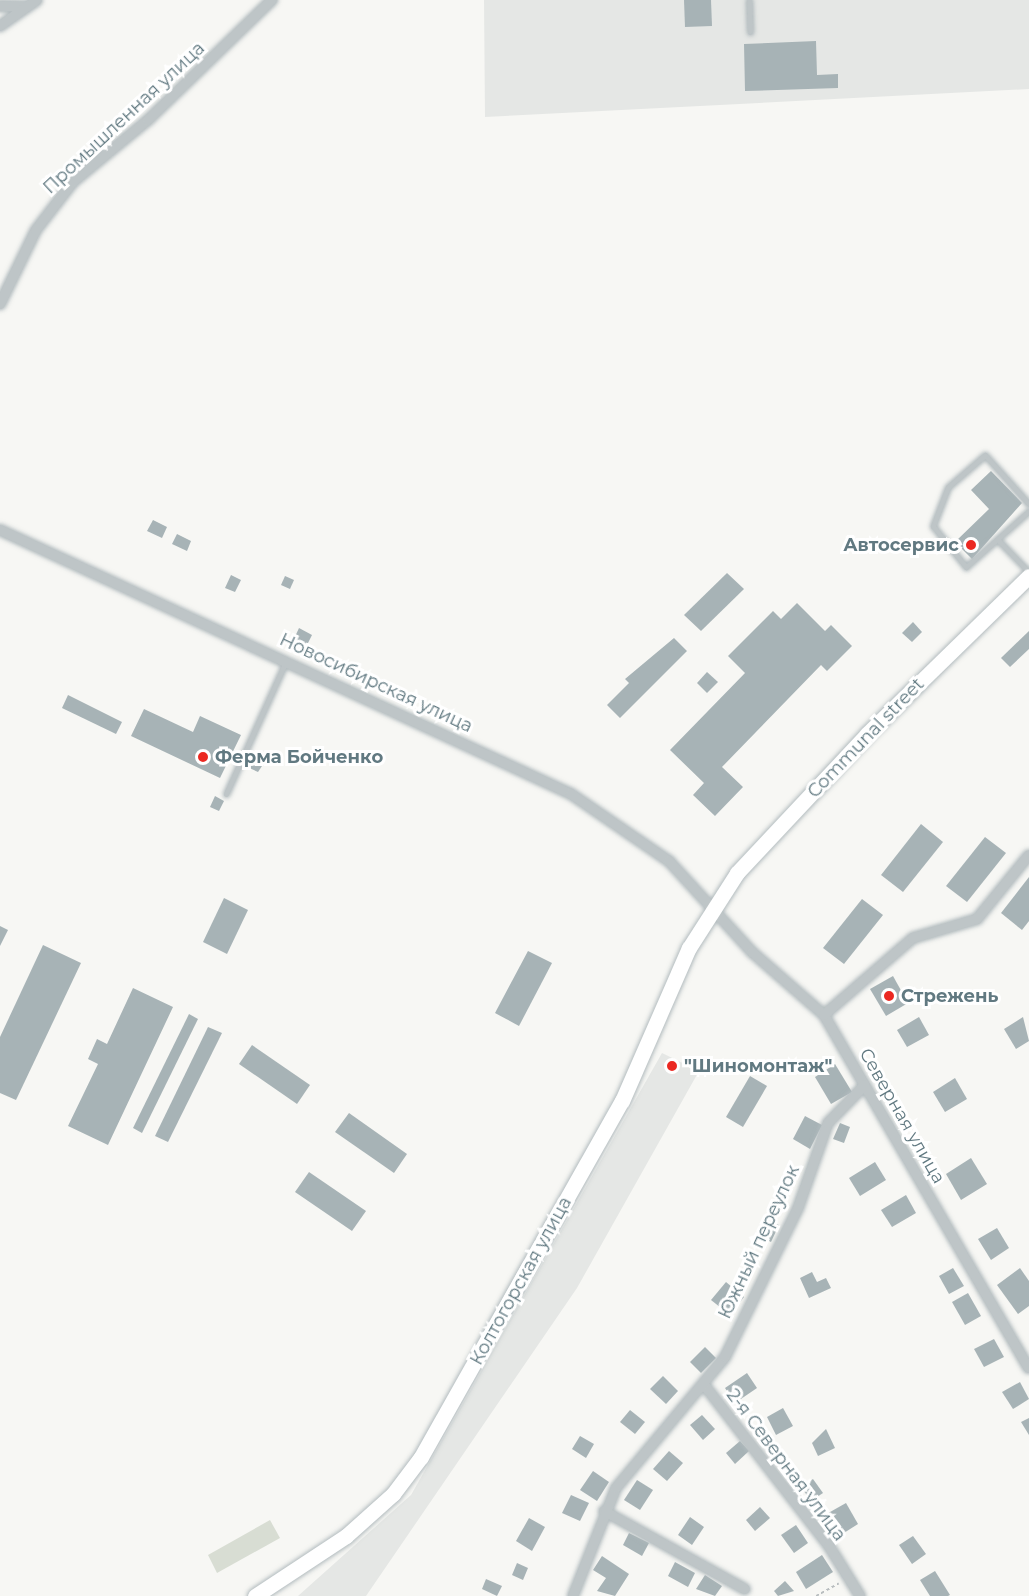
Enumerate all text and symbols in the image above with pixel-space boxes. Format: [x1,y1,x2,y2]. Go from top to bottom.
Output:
street label: Промышленная улица [39,38,209,198]
place label: Автосервис [843,534,959,556]
marker: Автосервис [964,538,978,552]
street label: Новосибирская улица [276,629,476,737]
street label: Communal street [803,674,929,802]
place label: Ферма Бойченко [215,746,383,768]
marker: Ферма Бойченко [196,750,210,764]
place label: Стрежень [901,985,998,1007]
marker: Стрежень [882,989,896,1003]
street label: Северная улица [855,1045,949,1187]
place label: "Шиномонтаж" [684,1055,832,1077]
marker: "Шиномонтаж" [665,1059,679,1073]
street label: Южный переулок [714,1162,804,1322]
street label: Колтогорская улица [466,1193,576,1369]
street label: 2-я Северная улица [722,1385,850,1545]

